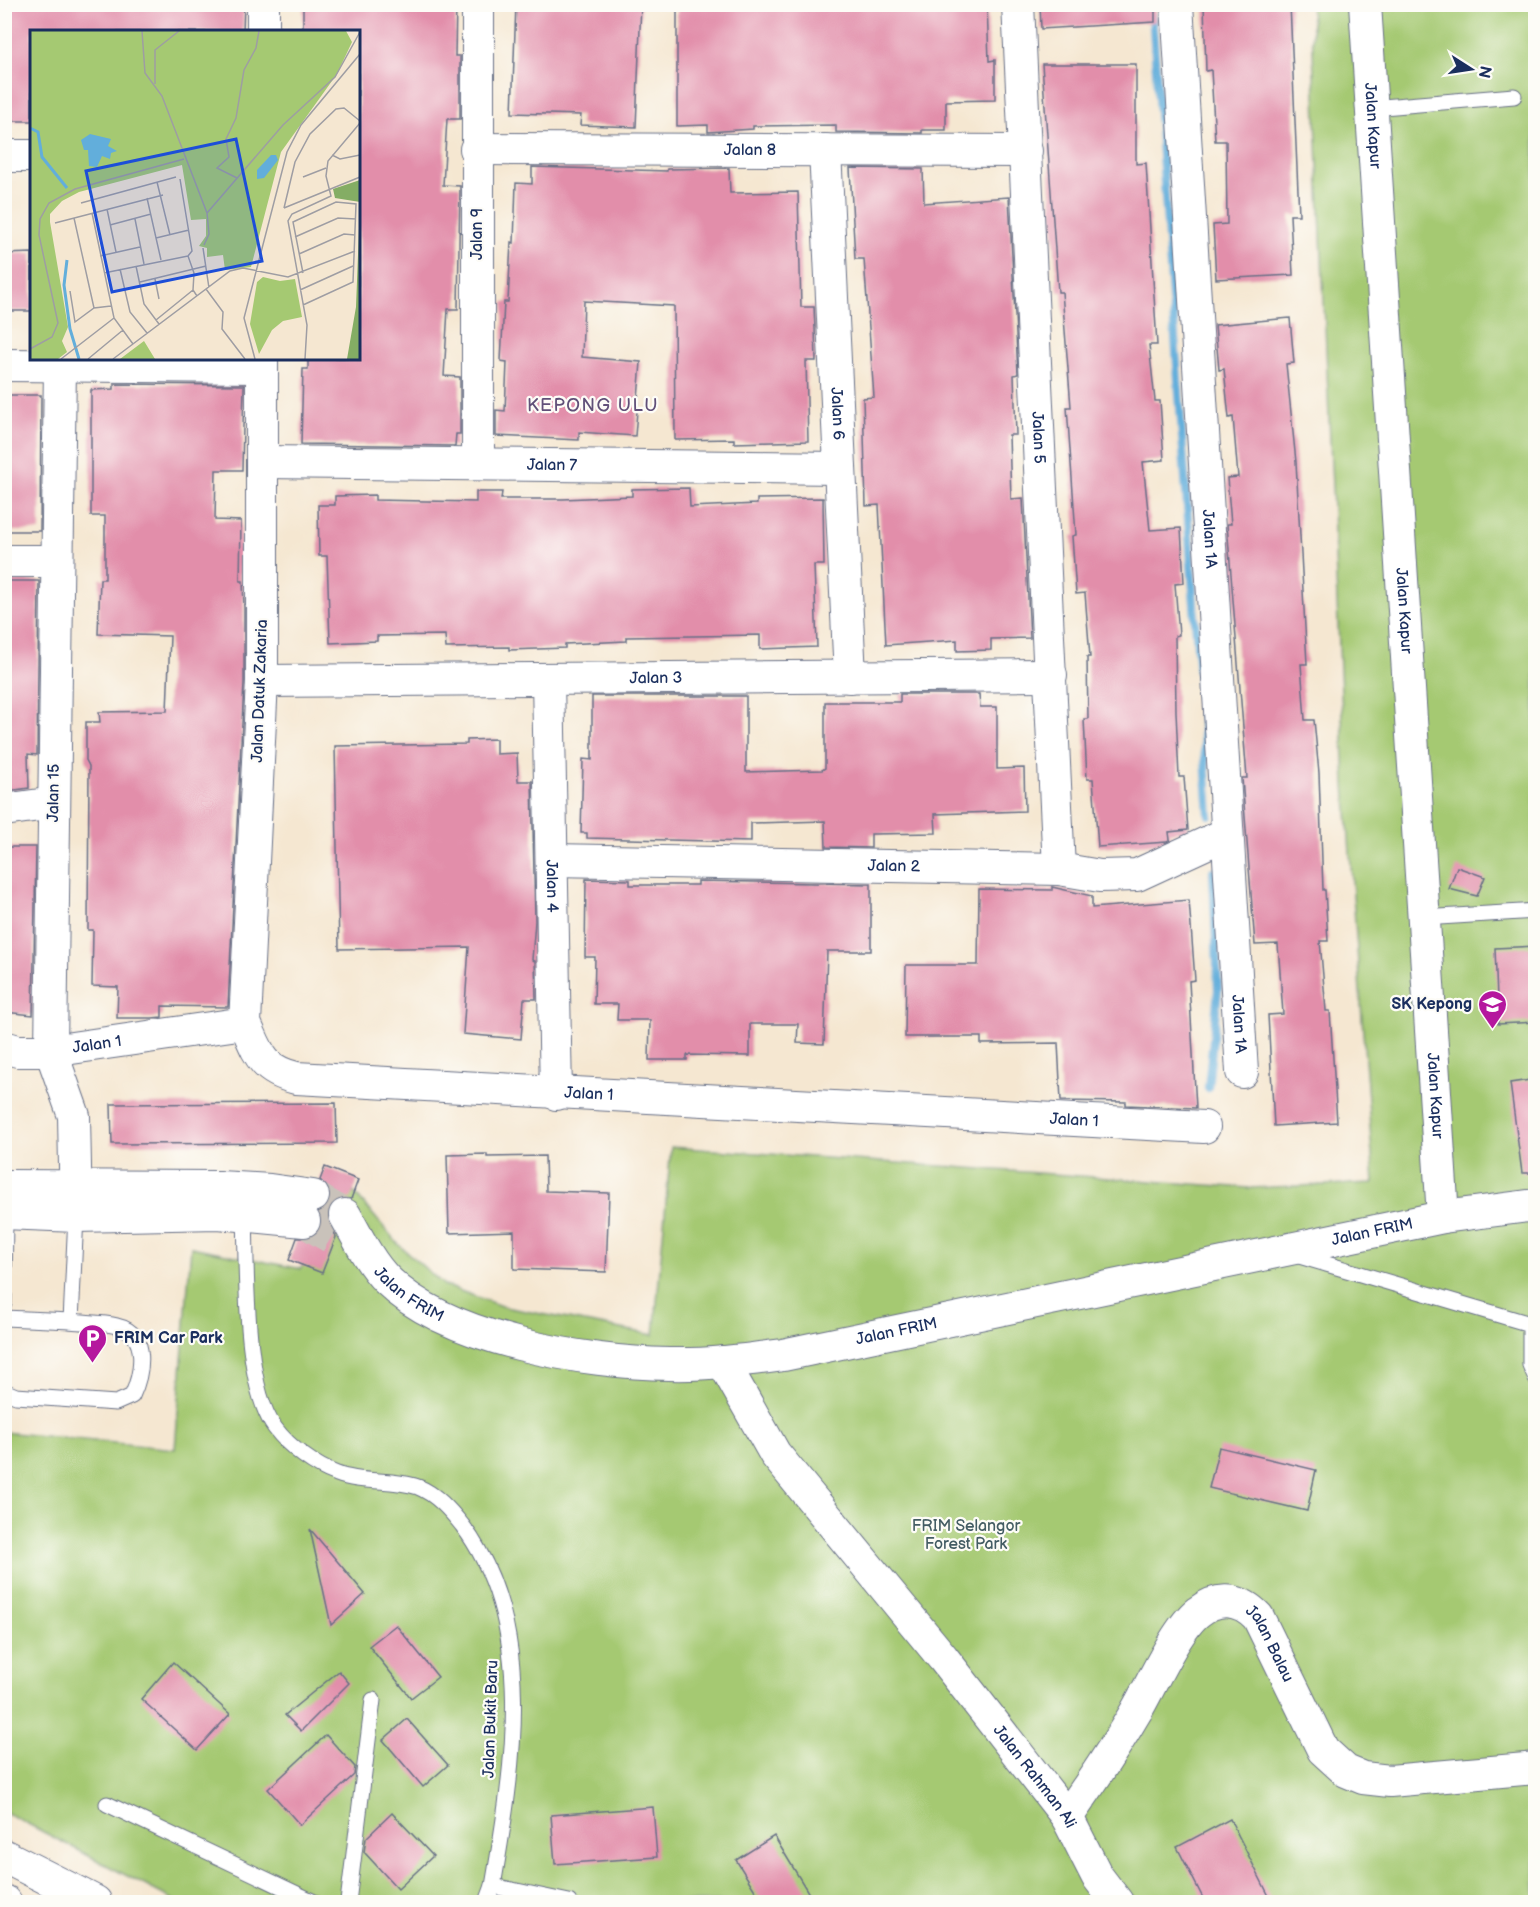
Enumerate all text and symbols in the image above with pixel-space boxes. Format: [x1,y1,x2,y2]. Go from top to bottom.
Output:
inset map [30,30,360,360]
north arrow [1441,39,1501,99]
text: N [1474,64,1495,80]
street label: Jalan Kapur [1361,82,1385,170]
street label: Jalan 8 [724,140,776,160]
street label: Jalan 9 [468,208,487,260]
street label: Jalan 6 [827,387,848,441]
district label: KEPONG ULU [527,395,659,416]
street label: Jalan 5 [1028,411,1049,464]
street label: Jalan 7 [527,455,577,475]
street label: Jalan 1A [1198,509,1221,569]
street label: Jalan Kapur [1392,567,1416,655]
street label: Jalan Datuk Zakaria [248,619,272,763]
street label: Jalan 3 [629,668,683,688]
street label: Jalan 15 [44,764,64,822]
street label: Jalan 2 [868,856,921,876]
street label: Jalan 4 [542,859,562,913]
school or university icon: SK Kepong [1477,988,1509,1030]
street label: Jalan 1A [1228,994,1250,1054]
place label: SK Kepong [1391,995,1472,1014]
street label: Jalan 1 [71,1031,123,1057]
street label: Jalan Kapur [1423,1052,1447,1140]
street label: Jalan 1 [564,1083,614,1105]
street label: Jalan 1 [1049,1109,1099,1131]
street label: Jalan FRIM [1330,1214,1415,1250]
street label: Jalan FRIM [370,1263,447,1326]
street label: Jalan FRIM [854,1313,939,1349]
parking icon: FRIM Car Park [77,1322,109,1364]
place label: FRIM Car Park [114,1329,223,1348]
park label: FRIM Selangor Forest Park [912,1517,1020,1554]
street label: Jalan Balau [1242,1601,1298,1685]
street label: Jalan Bukit Baru [479,1660,503,1778]
street label: Jalan Rahman Ali [989,1721,1080,1831]

